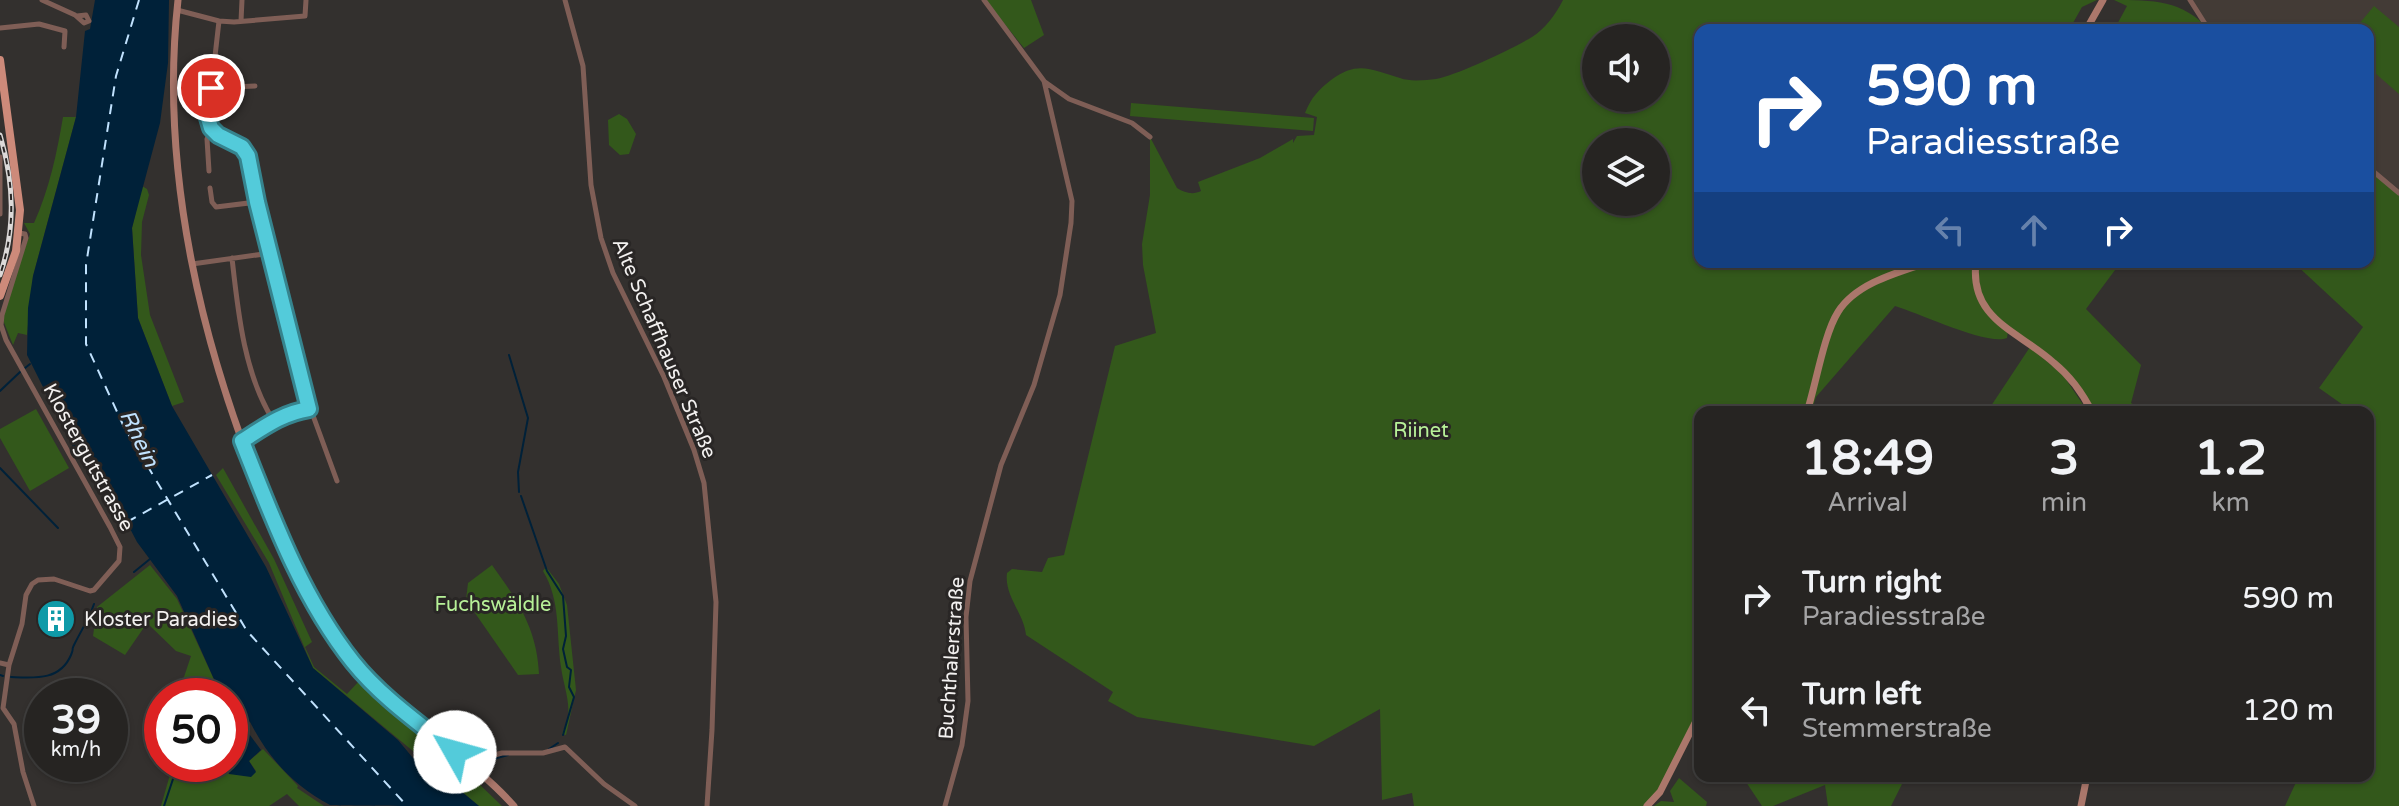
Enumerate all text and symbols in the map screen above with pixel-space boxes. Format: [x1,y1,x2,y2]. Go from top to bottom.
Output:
map controls [1582,24,1670,216]
button: sound [1582,24,1670,112]
text: 590 m [1866,53,2037,120]
pin [177,54,245,122]
icon: right [1734,56,1838,160]
icon: arrive [189,66,233,110]
text: Paradiesstraße [1866,121,2120,164]
button: layers [1582,128,1670,216]
icon: left [1928,208,1972,252]
icon: ahead [2012,208,2056,252]
icon: right [2096,208,2140,252]
street label: Alte Schaffhauser Straße [607,235,721,462]
street label: Klostergutstrasse [38,379,139,536]
water label: Rhein [114,406,164,472]
park label: Riinet [1393,419,1449,443]
text: 18:49 [1801,430,1934,488]
text: 3 [2049,430,2079,488]
text: 1.2 [2194,430,2267,488]
text: Arrival [1827,487,1908,518]
text: min [2041,487,2087,518]
text: km [2212,487,2250,518]
text: Turn right [1802,564,1942,601]
street label: Buchthalerstraße [934,576,970,740]
icon: right [1734,576,1778,620]
text: 590 m [2242,580,2334,617]
park label: Fuchswäldle [435,593,551,617]
building icon: Kloster Paradies [35,598,77,640]
text: Paradiesstraße [1802,601,1985,632]
place label: Kloster Paradies [84,608,237,632]
text: Turn left [1802,676,1921,713]
speed limit sign: 50 [144,678,248,782]
icon: left [1734,688,1778,732]
text: 120 m [2242,692,2334,729]
text: 39 [51,696,101,744]
position arrow [413,710,497,794]
text: Stemmerstraße [1802,713,1992,744]
text: km/h [51,738,101,762]

